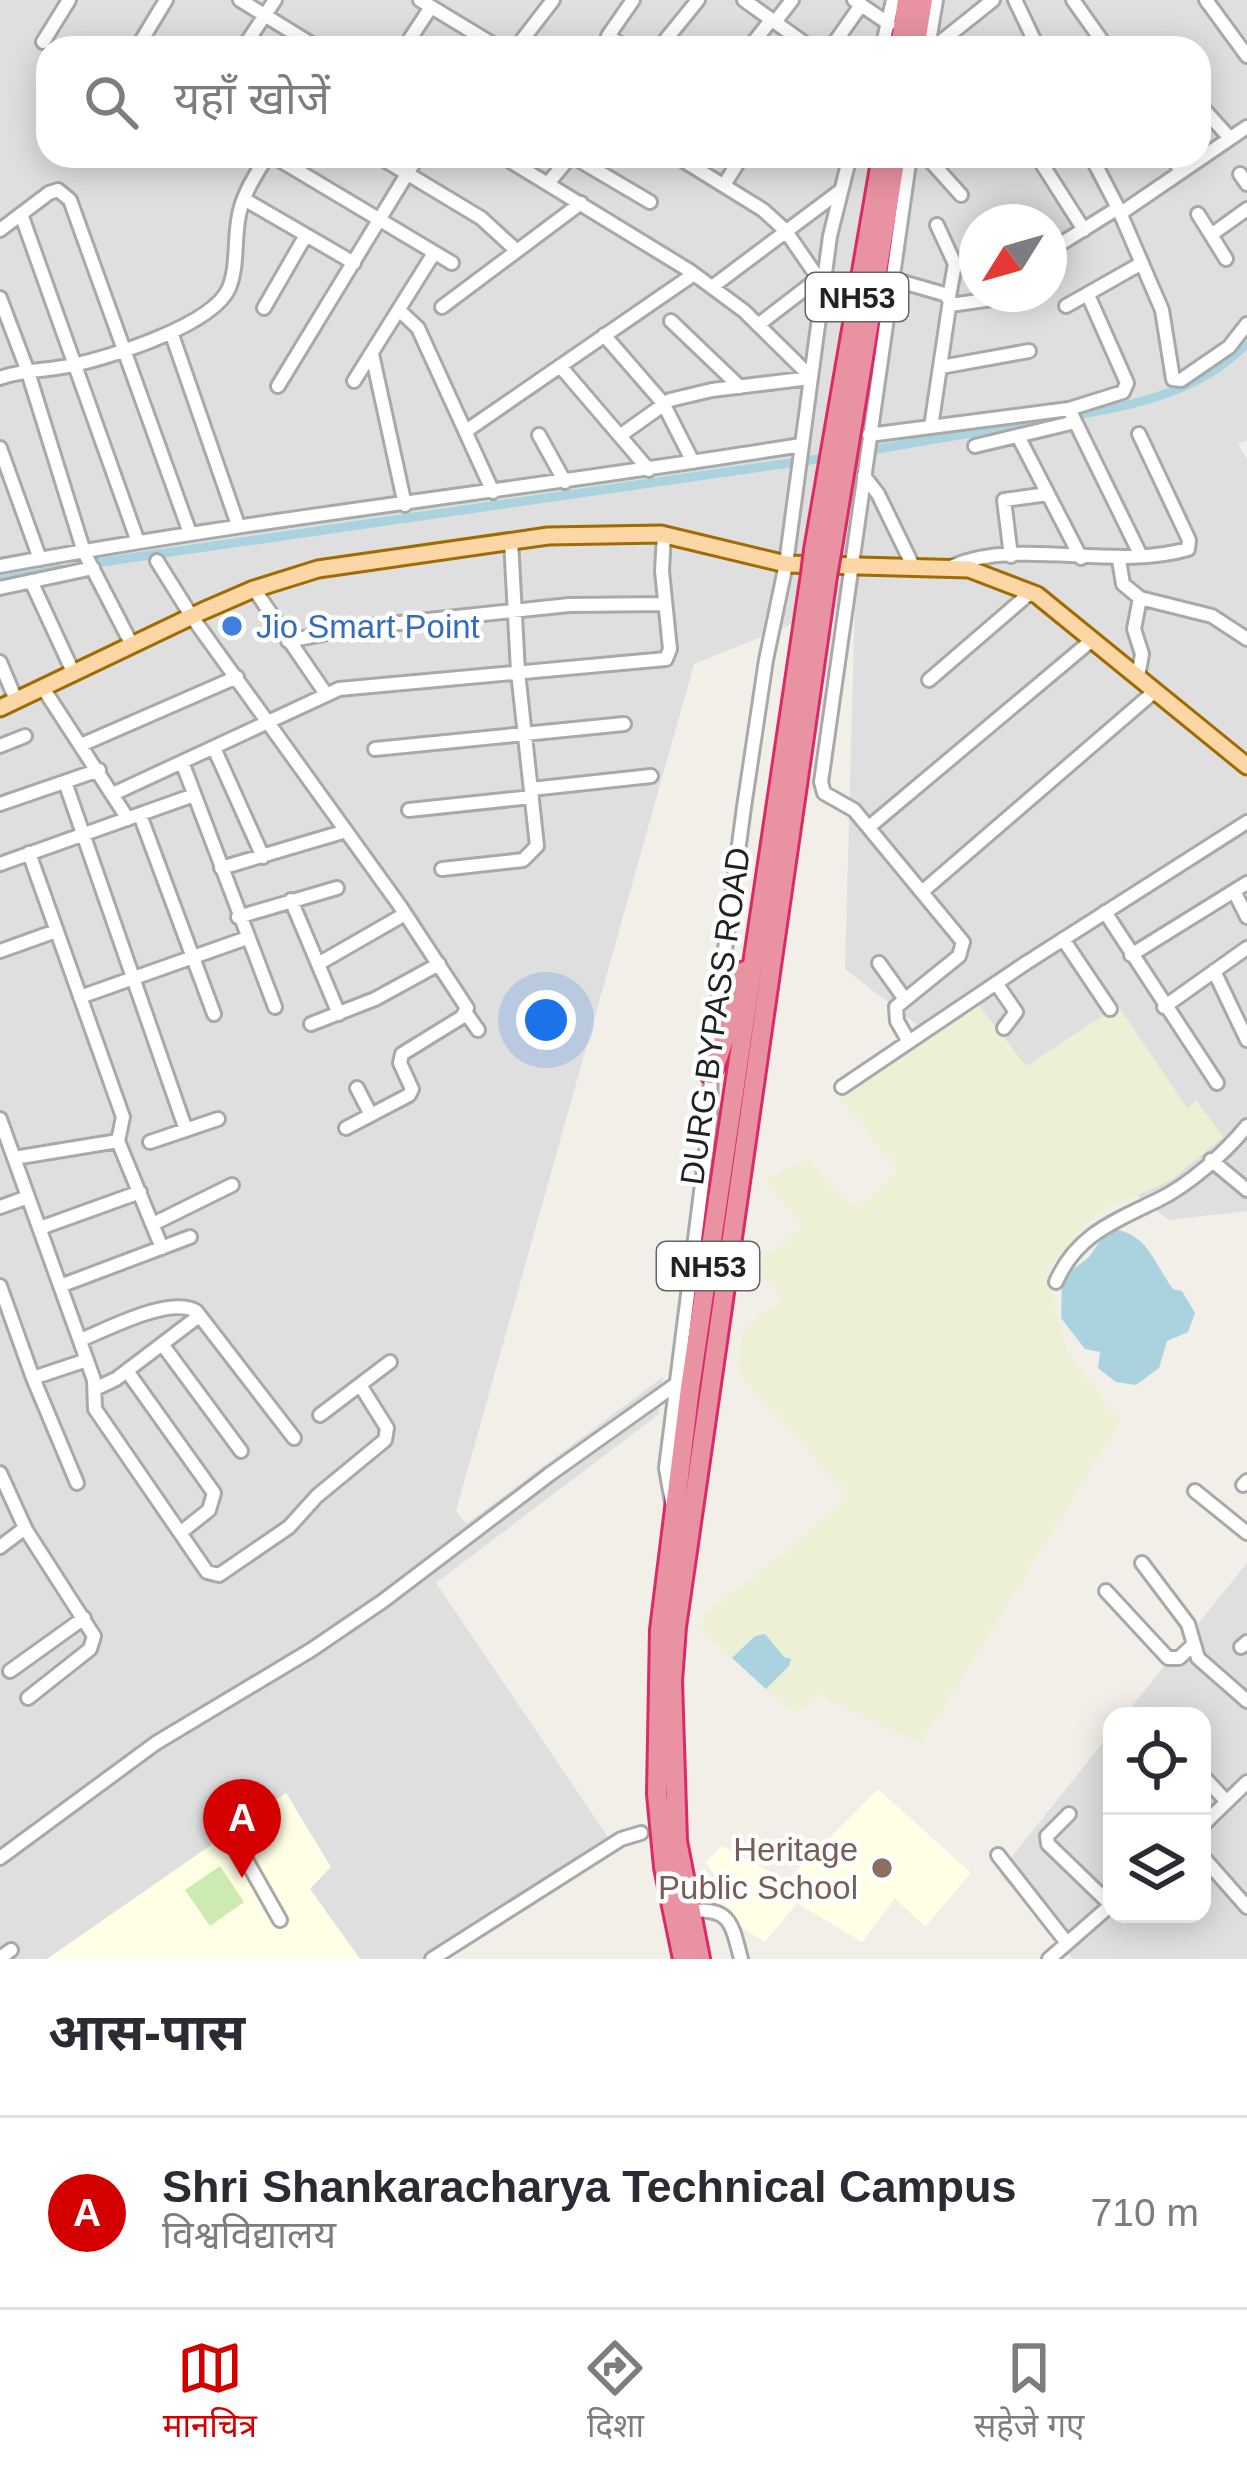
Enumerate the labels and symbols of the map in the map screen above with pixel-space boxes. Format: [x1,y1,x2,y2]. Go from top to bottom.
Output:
north arrow [959,204,1067,312]
road number: NH53 [806,273,908,321]
place label: Jio Smart Point [256,608,480,645]
marker: Jio Smart Point [219,613,245,639]
street label: DURG BYPASS ROAD [673,845,757,1187]
your location [516,990,576,1050]
road number: NH53 [657,1242,759,1290]
pin: A [203,1779,281,1878]
place label: Heritage Public School [658,1831,858,1906]
marker: Heritage Public School [869,1855,895,1881]

